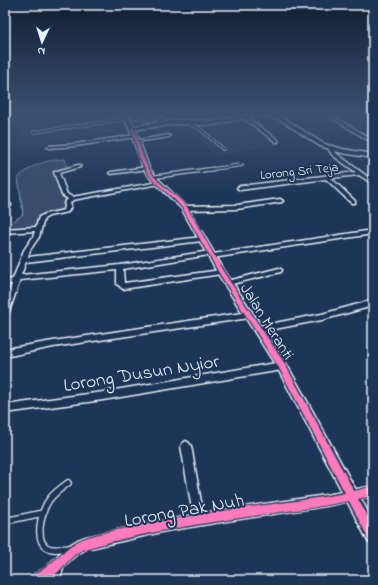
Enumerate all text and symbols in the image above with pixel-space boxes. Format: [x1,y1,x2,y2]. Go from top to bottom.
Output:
north arrow [22,22,62,62]
text: N [37,43,46,59]
street label: Lorong Sri Teja [259,158,339,186]
street label: Jalan Meranti [233,279,299,365]
street label: Lorong Dusun Nyior [62,349,222,402]
street label: Lorong Pak Nuh [122,488,247,537]

